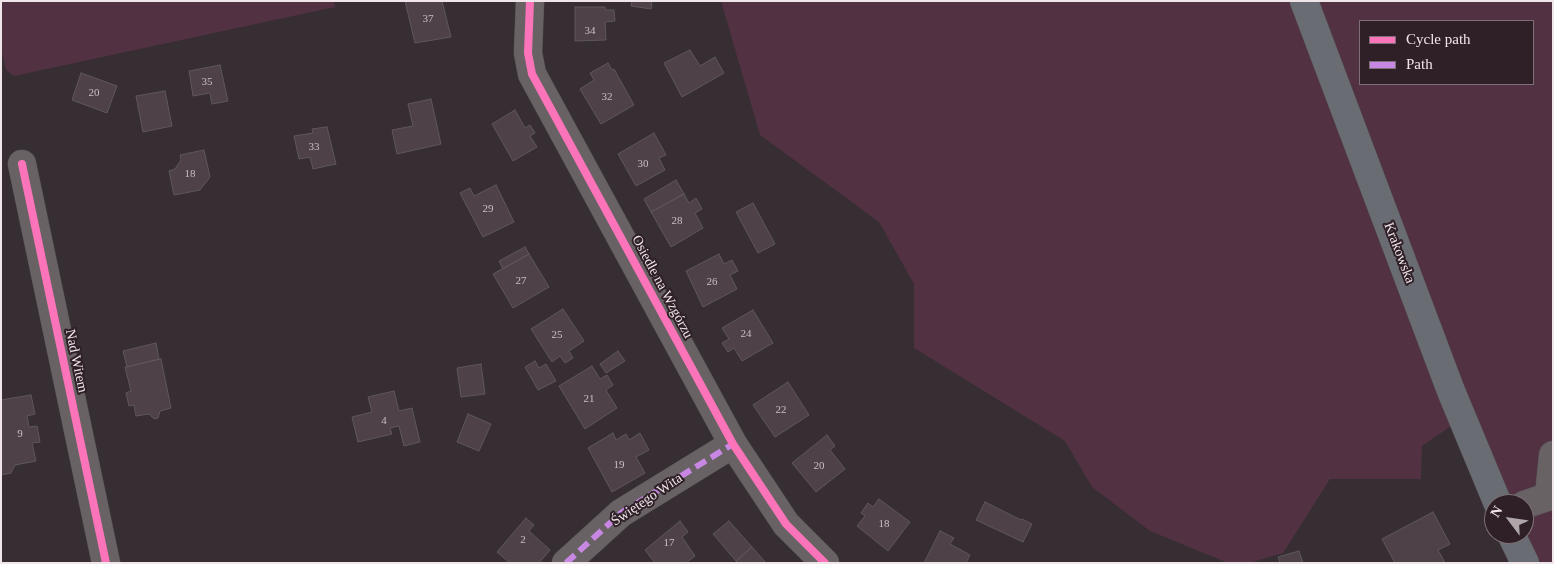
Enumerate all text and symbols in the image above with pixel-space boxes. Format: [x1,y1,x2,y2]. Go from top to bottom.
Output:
house number: 37 [422,12,433,26]
legend [1359,20,1534,85]
house number: 34 [584,24,596,38]
text: Cycle path [1406,31,1471,47]
text: Path [1406,56,1433,72]
house number: 35 [202,75,212,89]
house number: 20 [88,86,100,100]
house number: 32 [602,90,612,104]
house number: 33 [308,140,320,154]
house number: 30 [638,157,648,171]
house number: 18 [184,167,196,181]
house number: 29 [482,202,493,216]
house number: 28 [672,214,682,228]
street label: Krakowska [1380,220,1418,286]
street label: Osiedle na Wzgórzu [628,233,696,341]
house number: 27 [516,274,526,288]
house number: 26 [706,275,718,289]
house number: 24 [740,327,751,341]
street label: Nad Witem [61,328,91,394]
house number: 25 [552,328,562,342]
house number: 21 [584,392,594,406]
house number: 22 [776,403,786,417]
house number: 4 [381,414,387,428]
house number: 9 [17,427,23,441]
house number: 19 [614,458,624,472]
house number: 20 [814,459,824,473]
street label: Świętego Wita [608,470,686,530]
north arrow [1484,494,1534,544]
text: N [1488,503,1506,520]
house number: 18 [879,517,890,531]
house number: 2 [520,533,526,547]
house number: 17 [664,536,674,550]

